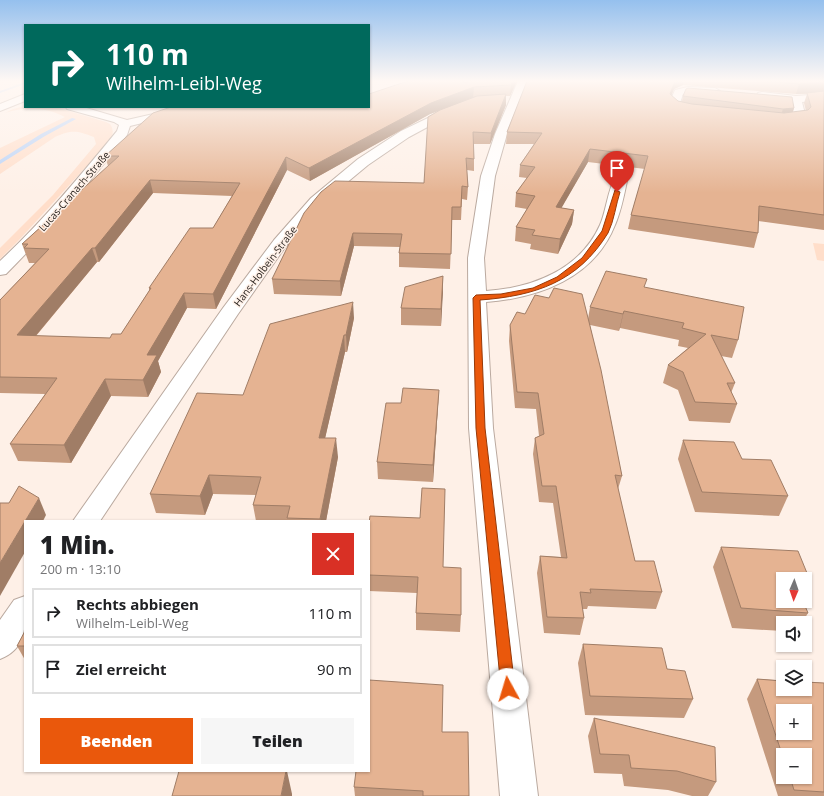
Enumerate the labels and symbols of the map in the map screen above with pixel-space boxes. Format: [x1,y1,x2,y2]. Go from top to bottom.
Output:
street label: Lucas-Cranach-Straße [35,148,113,234]
pin [600,151,634,192]
street label: Hans-Holbein-Straße [230,223,300,309]
north arrow [776,572,812,608]
position arrow [487,668,529,710]

